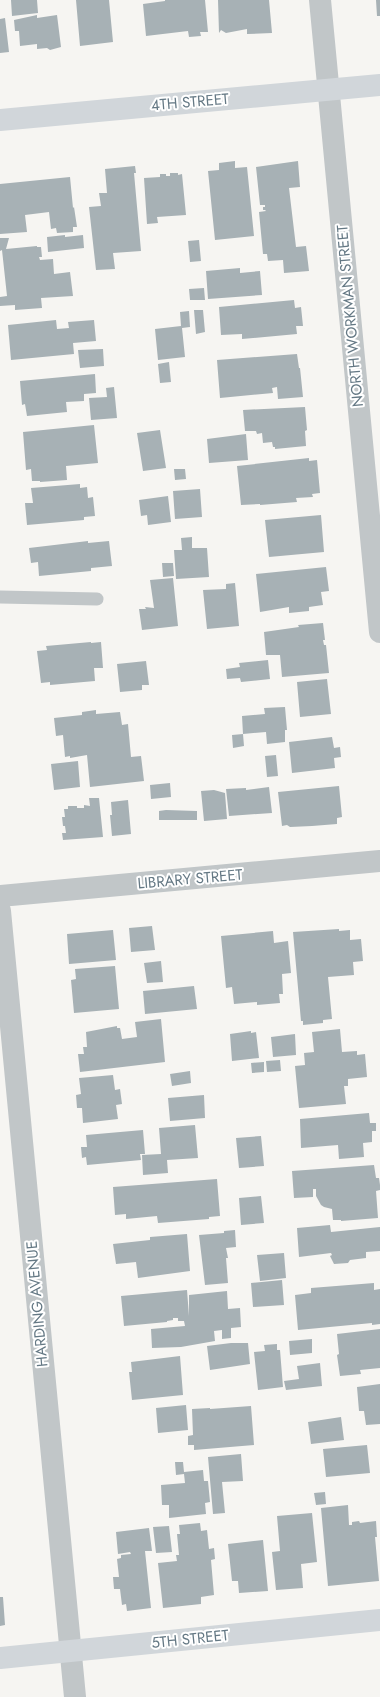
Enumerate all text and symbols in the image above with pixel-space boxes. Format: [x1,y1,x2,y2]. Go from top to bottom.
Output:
street label: 4TH STREET [150,88,230,116]
street label: NORTH WORKMAN STREET [331,224,369,408]
street label: LIBRARY STREET [136,863,244,895]
street label: HARDING AVENUE [21,1240,53,1368]
street label: 5TH STREET [150,1624,230,1654]

